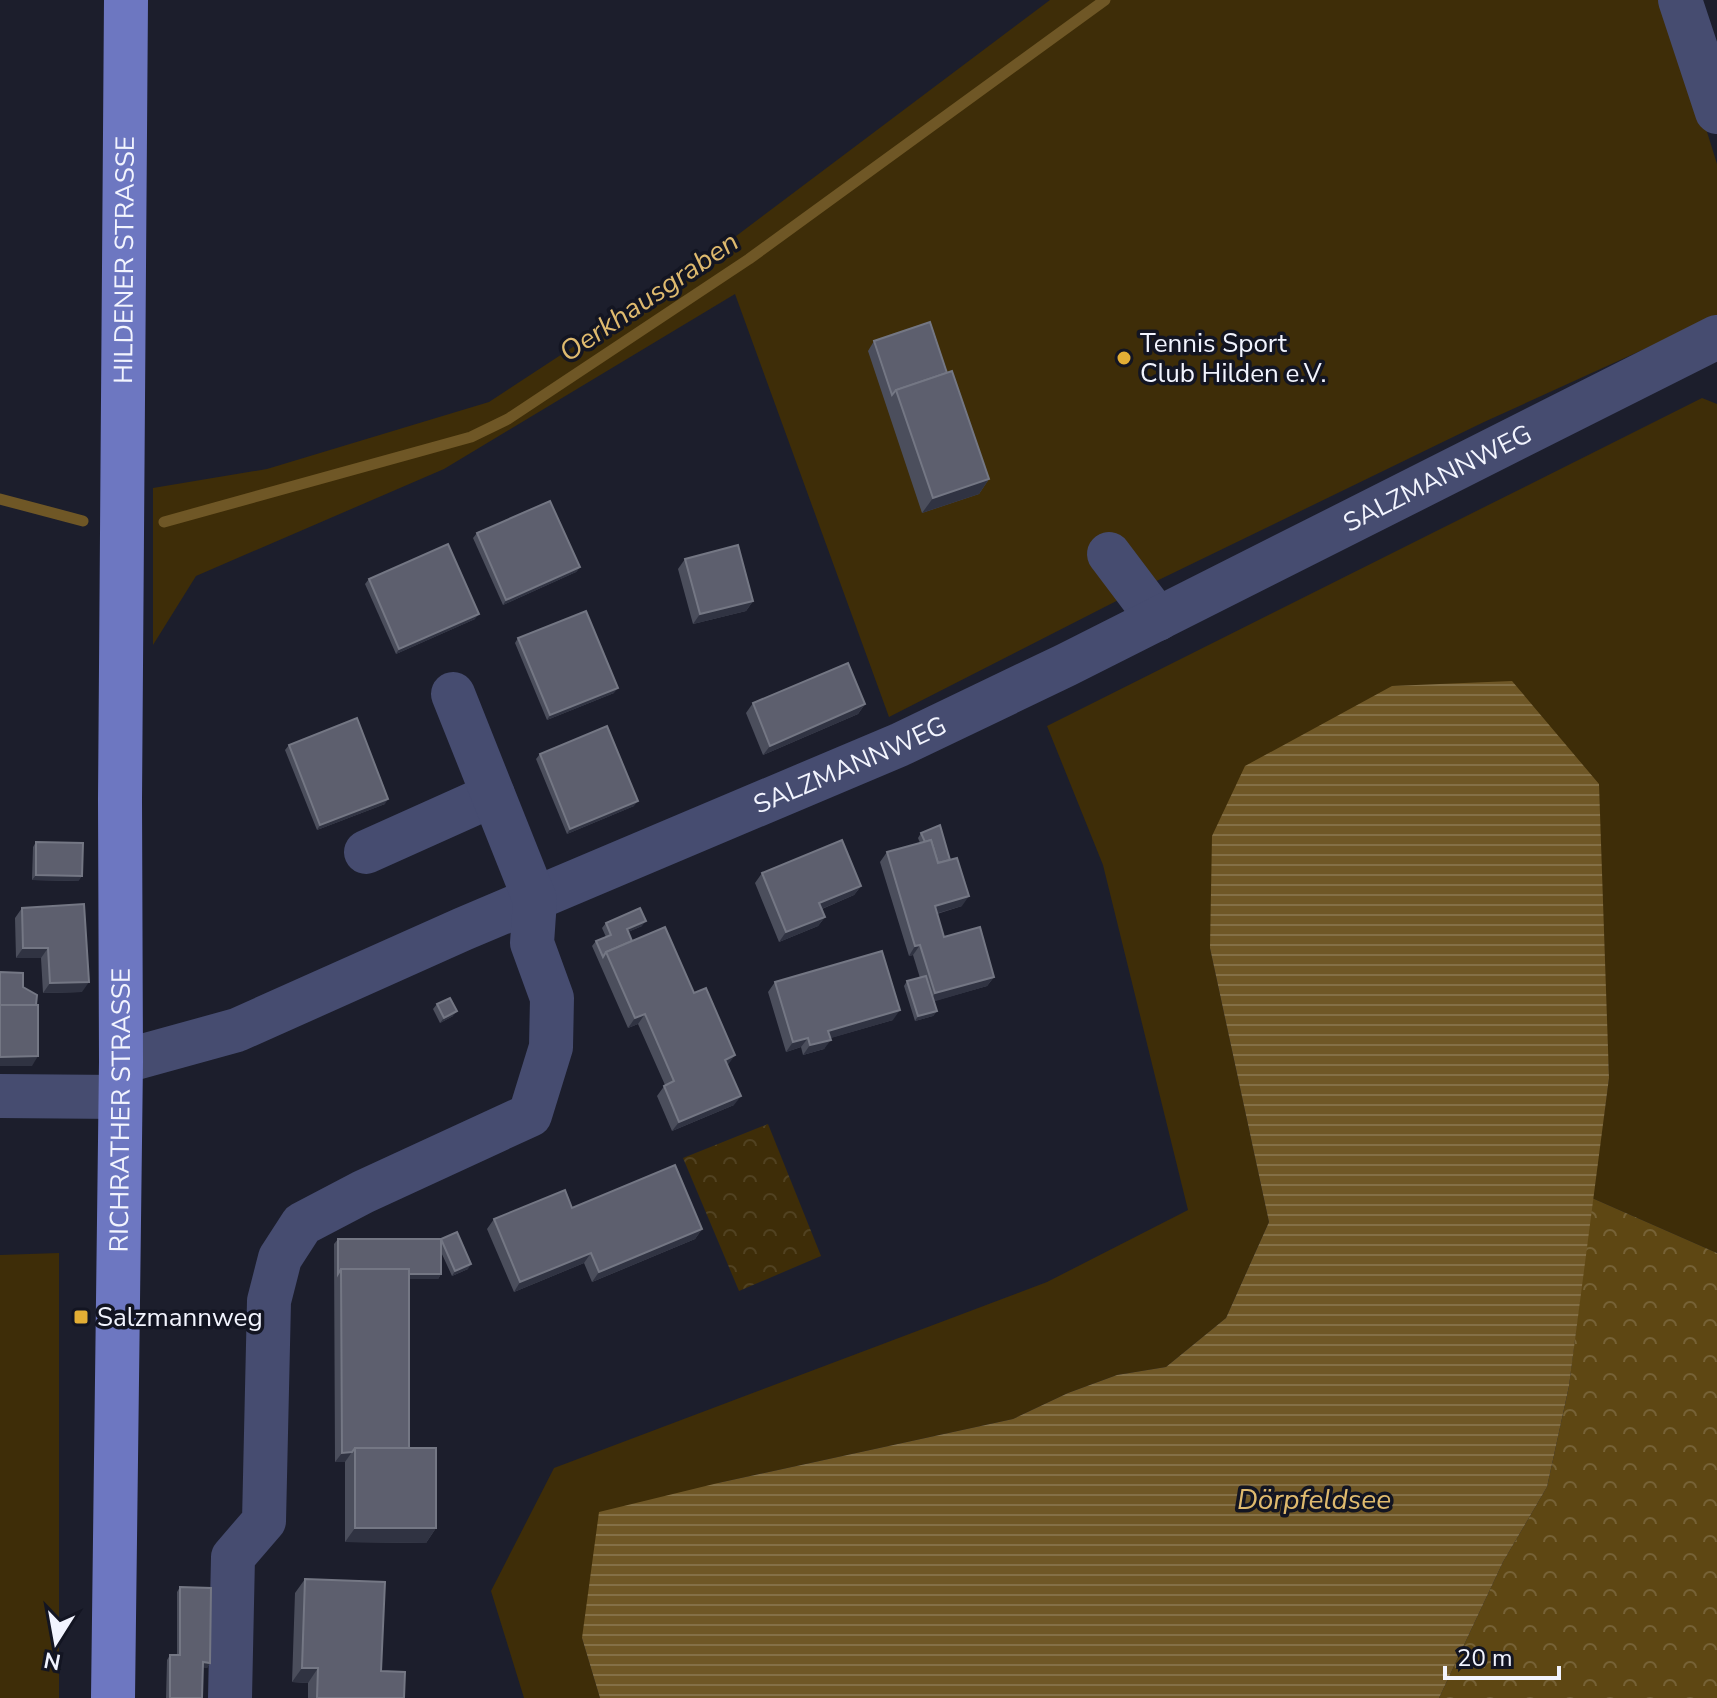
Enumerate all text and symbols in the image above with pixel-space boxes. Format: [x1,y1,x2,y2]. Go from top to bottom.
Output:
street label: HILDENER STRASSE [106,136,142,384]
water label: Oerkhausgraben [552,223,746,371]
place label: Tennis Sport Club Hilden e.V. [1140,326,1326,391]
marker: Tennis Sport Club Hilden e.V. [1115,349,1133,367]
street label: SALZMANNWEG [1337,416,1537,540]
street label: SALZMANNWEG [748,708,952,822]
street label: RICHRATHER STRASSE [101,968,139,1253]
place label: Salzmannweg [97,1300,263,1335]
marker: Salzmannweg [72,1308,90,1326]
water label: Dörpfeldsee [1237,1481,1391,1519]
north arrow [16,1602,96,1682]
scale bar [1445,1630,1559,1680]
text: 20 m [1457,1642,1513,1674]
text: N [41,1644,63,1677]

